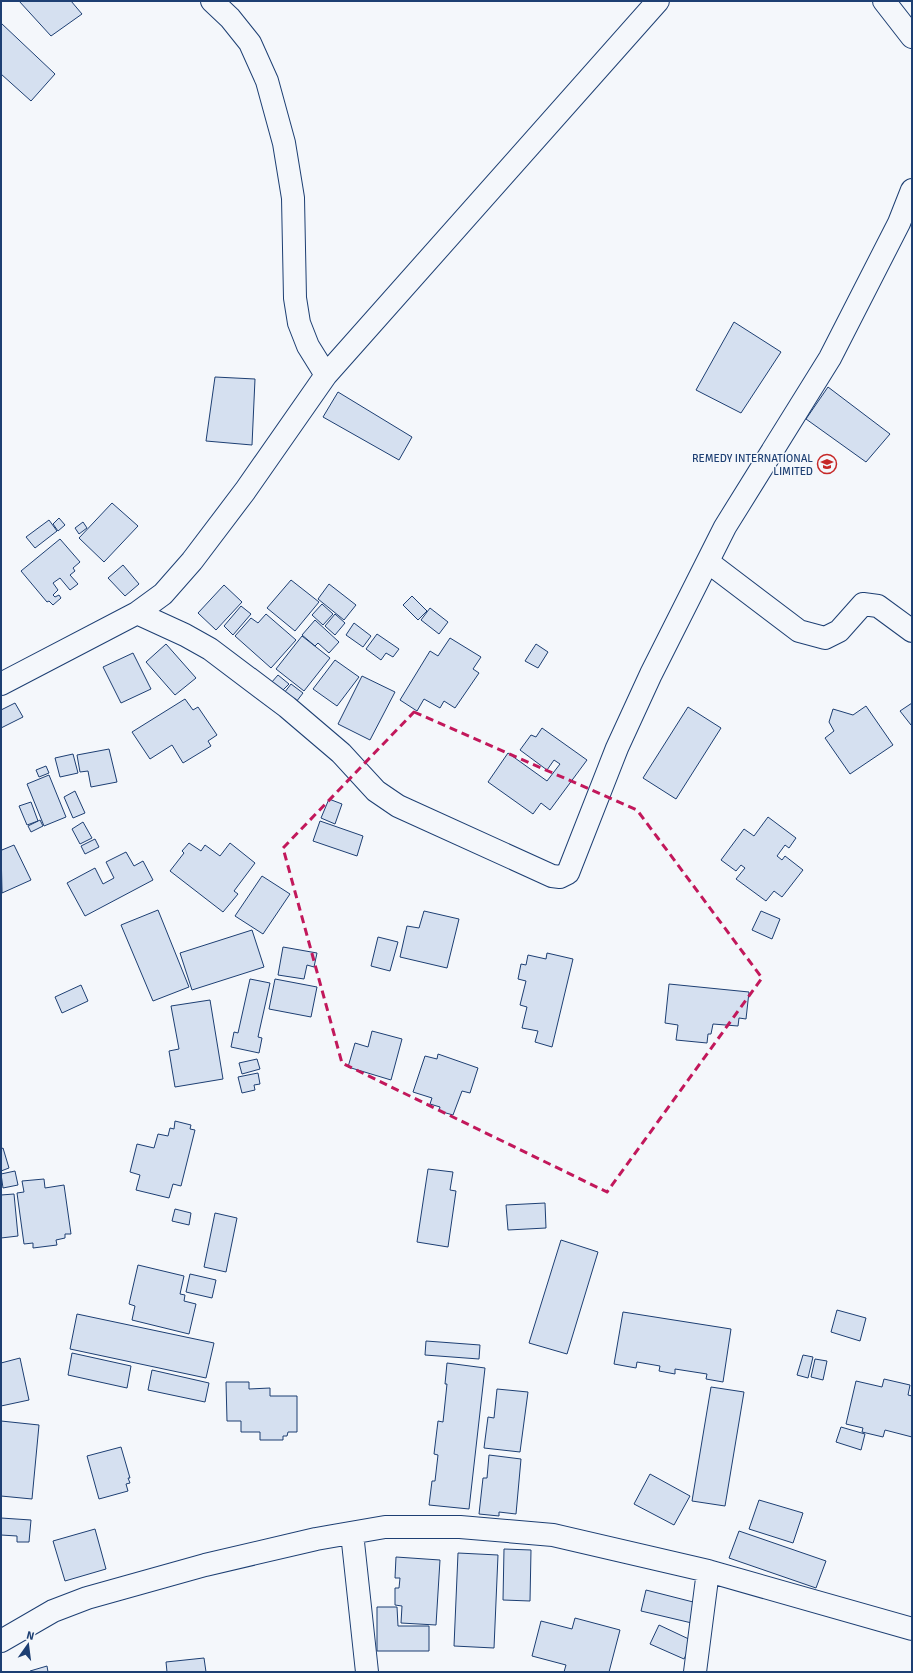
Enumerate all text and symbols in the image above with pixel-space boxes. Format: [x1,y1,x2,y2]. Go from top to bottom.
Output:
place label: REMEDY INTERNATIONAL LIMITED [692,452,813,478]
school or university icon: REMEDY INTERNATIONAL LIMITED [816,453,838,475]
north arrow [8,1625,48,1665]
text: N [25,1629,36,1643]

